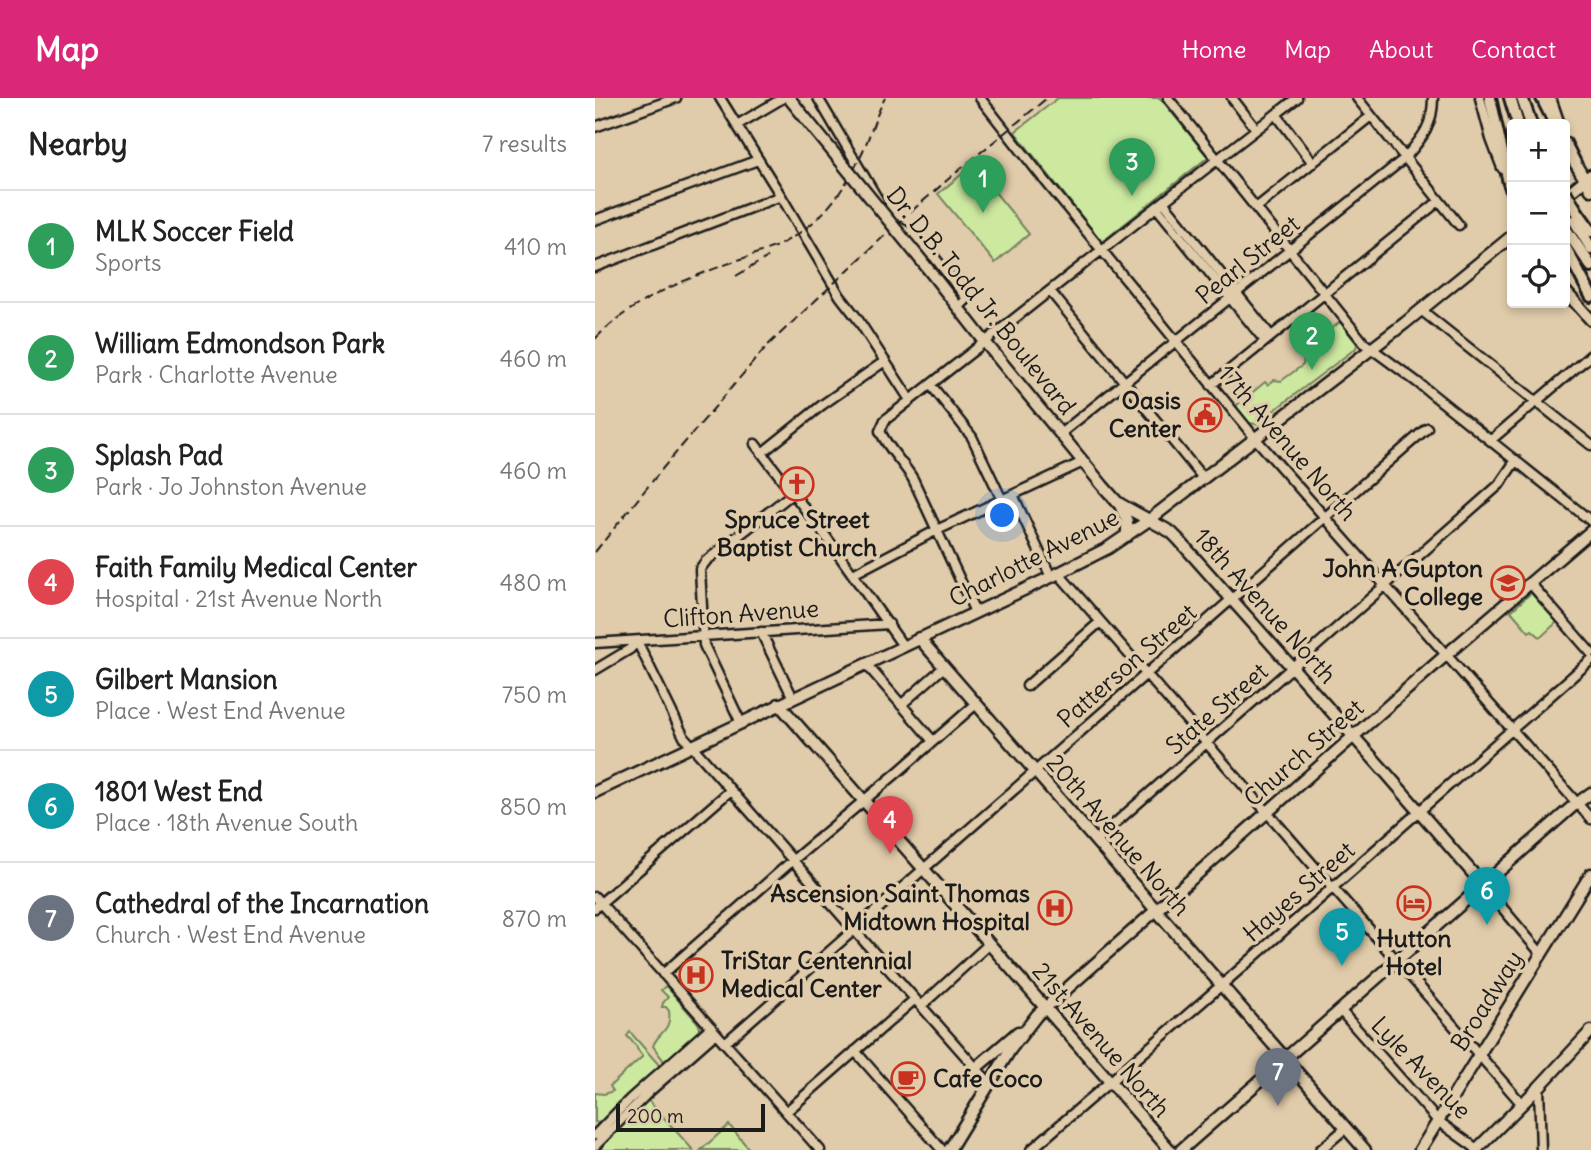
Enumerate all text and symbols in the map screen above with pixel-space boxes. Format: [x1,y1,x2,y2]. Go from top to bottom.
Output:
text: Map [35,28,99,70]
text: Home [1182,34,1246,64]
text: Map [1284,34,1331,64]
text: About [1369,34,1433,64]
text: Contact [1471,34,1556,64]
map controls [1507,119,1570,308]
button: + [1507,119,1570,182]
text: Nearby [28,125,128,163]
text: 7 results [482,129,567,158]
pin: 3 [1109,138,1155,196]
pin: 1 [960,155,1006,213]
street label: Dr. D.B. Todd Jr. Boulevard [881,180,1083,420]
button: − [1507,182,1570,245]
street label: Pearl Street [1189,208,1305,310]
text: MLK Soccer Field [95,215,294,248]
text: 1 [46,232,56,261]
text: 410 m [504,232,567,261]
button: locate [1507,245,1570,308]
text: Sports [95,248,161,277]
pin: 2 [1289,312,1335,370]
text: William Edmondson Park [95,327,385,360]
text: 2 [45,344,57,373]
text: 460 m [500,344,567,373]
street label: 17th Avenue North [1212,358,1364,526]
text: Park · Charlotte Avenue [95,360,338,389]
place label: Oasis Center [1109,385,1181,443]
public building icon: Oasis Center [1186,396,1224,434]
text: Splash Pad [95,439,223,472]
text: 3 [44,456,58,485]
text: 460 m [500,456,567,485]
church icon: Spruce Street Baptist Church [778,465,816,503]
text: Park · Jo Johnston Avenue [95,472,367,501]
your location [985,498,1019,532]
street label: Charlotte Avenue [943,501,1124,613]
place label: Spruce Street Baptist Church [717,504,877,562]
street label: 18th Avenue North [1188,521,1343,689]
text: Faith Family Medical Center [95,551,417,584]
place label: John A Gupton College [1322,553,1483,611]
school or university icon: John A Gupton College [1489,564,1527,602]
text: 4 [44,568,58,597]
text: 480 m [500,568,567,597]
text: Hospital · 21st Avenue North [95,584,382,613]
street label: Clifton Avenue [662,593,820,633]
street label: Patterson Street [1051,597,1202,734]
street label: State Street [1159,656,1273,761]
text: Gilbert Mansion [95,663,277,696]
text: 5 [44,680,58,709]
text: 750 m [502,680,567,709]
street label: Church Street [1237,692,1369,812]
text: Place · West End Avenue [95,696,346,725]
street label: 20th Avenue North [1040,747,1197,921]
text: 1801 West End [95,775,263,808]
text: 6 [44,792,58,821]
text: 850 m [500,792,567,821]
pin: 4 [867,796,913,854]
text: Place · 18th Avenue South [95,808,358,837]
street label: Hayes Street [1236,835,1360,948]
pin: 6 [1464,867,1510,925]
place label: Ascension Saint Thomas Midtown Hospital [770,878,1030,936]
hotel icon: Hutton Hotel [1395,884,1433,922]
text: Cathedral of the Incarnation [95,887,429,920]
hospital icon: Ascension Saint Thomas Midtown Hospital [1036,889,1074,927]
text: 7 [45,904,57,933]
text: 870 m [502,904,567,933]
pin: 5 [1319,908,1365,966]
text: Church · West End Avenue [95,920,366,949]
place label: Hutton Hotel [1377,923,1452,981]
place label: TriStar Centennial Medical Center [721,945,912,1003]
street label: Broadway [1444,945,1529,1056]
hospital icon: TriStar Centennial Medical Center [677,956,715,994]
street label: 21st Avenue North [1026,956,1177,1123]
street label: Lyle Avenue [1365,1010,1478,1125]
pin: 7 [1255,1048,1301,1106]
cafe icon: Cafe Coco [889,1060,927,1098]
place label: Cafe Coco [933,1063,1043,1093]
scale bar [616,1101,765,1133]
text: 200 m [627,1104,684,1128]

